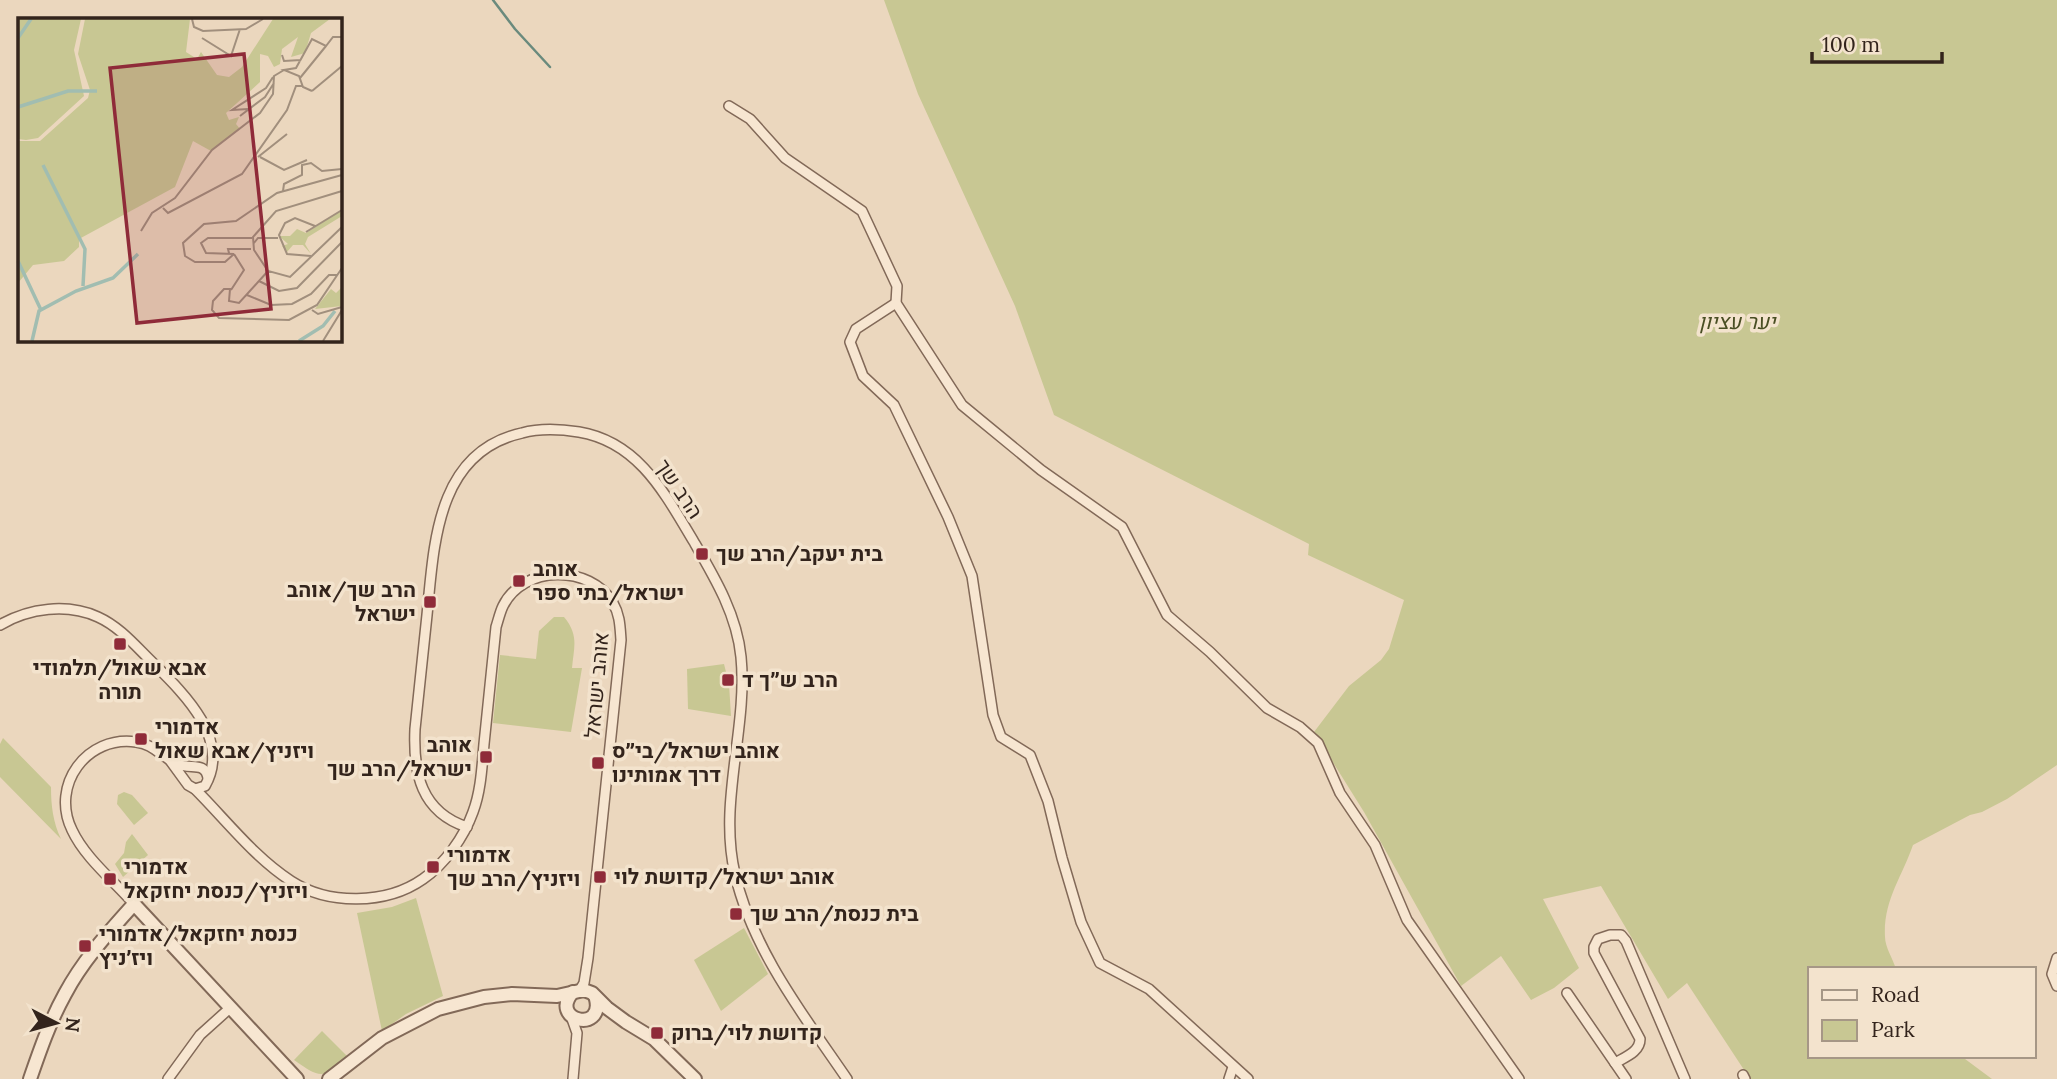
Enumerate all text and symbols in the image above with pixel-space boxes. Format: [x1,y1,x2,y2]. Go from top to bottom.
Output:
inset map [18,18,341,341]
scale bar [1812,21,1941,65]
text: 100 m [1822,31,1880,58]
park label: יער עציון [1699,308,1777,335]
street label: הרב שך [650,454,709,524]
place label: בית יעקב/הרב שך [716,540,883,567]
marker: בית יעקב/הרב שך [694,546,710,562]
place label: אוהב ישראל/בתי ספר [533,555,684,606]
marker: אוהב ישראל/בתי ספר [511,573,527,589]
place label: הרב שך/אוהב ישראל [287,576,416,627]
marker: הרב שך/אוהב ישראל [422,594,438,610]
street label: אוהב ישראל [578,631,615,739]
marker: אבא שאול/תלמודי תורה [112,636,128,652]
place label: אבא שאול/תלמודי תורה [33,654,207,705]
place label: הרב ש״ך ד [742,666,838,693]
marker: הרב ש״ך ד [720,672,736,688]
place label: אדמורי ויזניץ/אבא שאול [155,713,314,764]
marker: אדמורי ויזניץ/אבא שאול [133,731,149,747]
place label: אוהב ישראל/הרב שך [327,731,472,782]
place label: אוהב ישראל/בי״ס דרך אמותינו [612,737,780,788]
marker: אוהב ישראל/הרב שך [478,749,494,765]
marker: אוהב ישראל/בי״ס דרך אמותינו [590,755,606,771]
place label: אדמורי ויזניץ/הרב שך [447,841,580,892]
place label: אדמורי ויזניץ/כנסת יחזקאל [124,853,308,904]
marker: אדמורי ויזניץ/הרב שך [425,859,441,875]
place label: אוהב ישראל/קדושת לוי [614,863,835,890]
marker: אוהב ישראל/קדושת לוי [592,869,608,885]
marker: אדמורי ויזניץ/כנסת יחזקאל [102,871,118,887]
place label: בית כנסת/הרב שך [750,900,919,927]
marker: בית כנסת/הרב שך [728,906,744,922]
place label: כנסת יחזקאל/אדמורי ויז׳ניץ [99,920,298,971]
marker: כנסת יחזקאל/אדמורי ויז׳ניץ [77,938,93,954]
legend [1808,967,2036,1058]
text: Road [1871,981,1920,1008]
north arrow [21,988,91,1058]
text: N [60,1016,86,1034]
text: Park [1871,1016,1915,1043]
place label: קדושת לוי/ברוק [671,1019,822,1046]
marker: קדושת לוי/ברוק [649,1025,665,1041]

